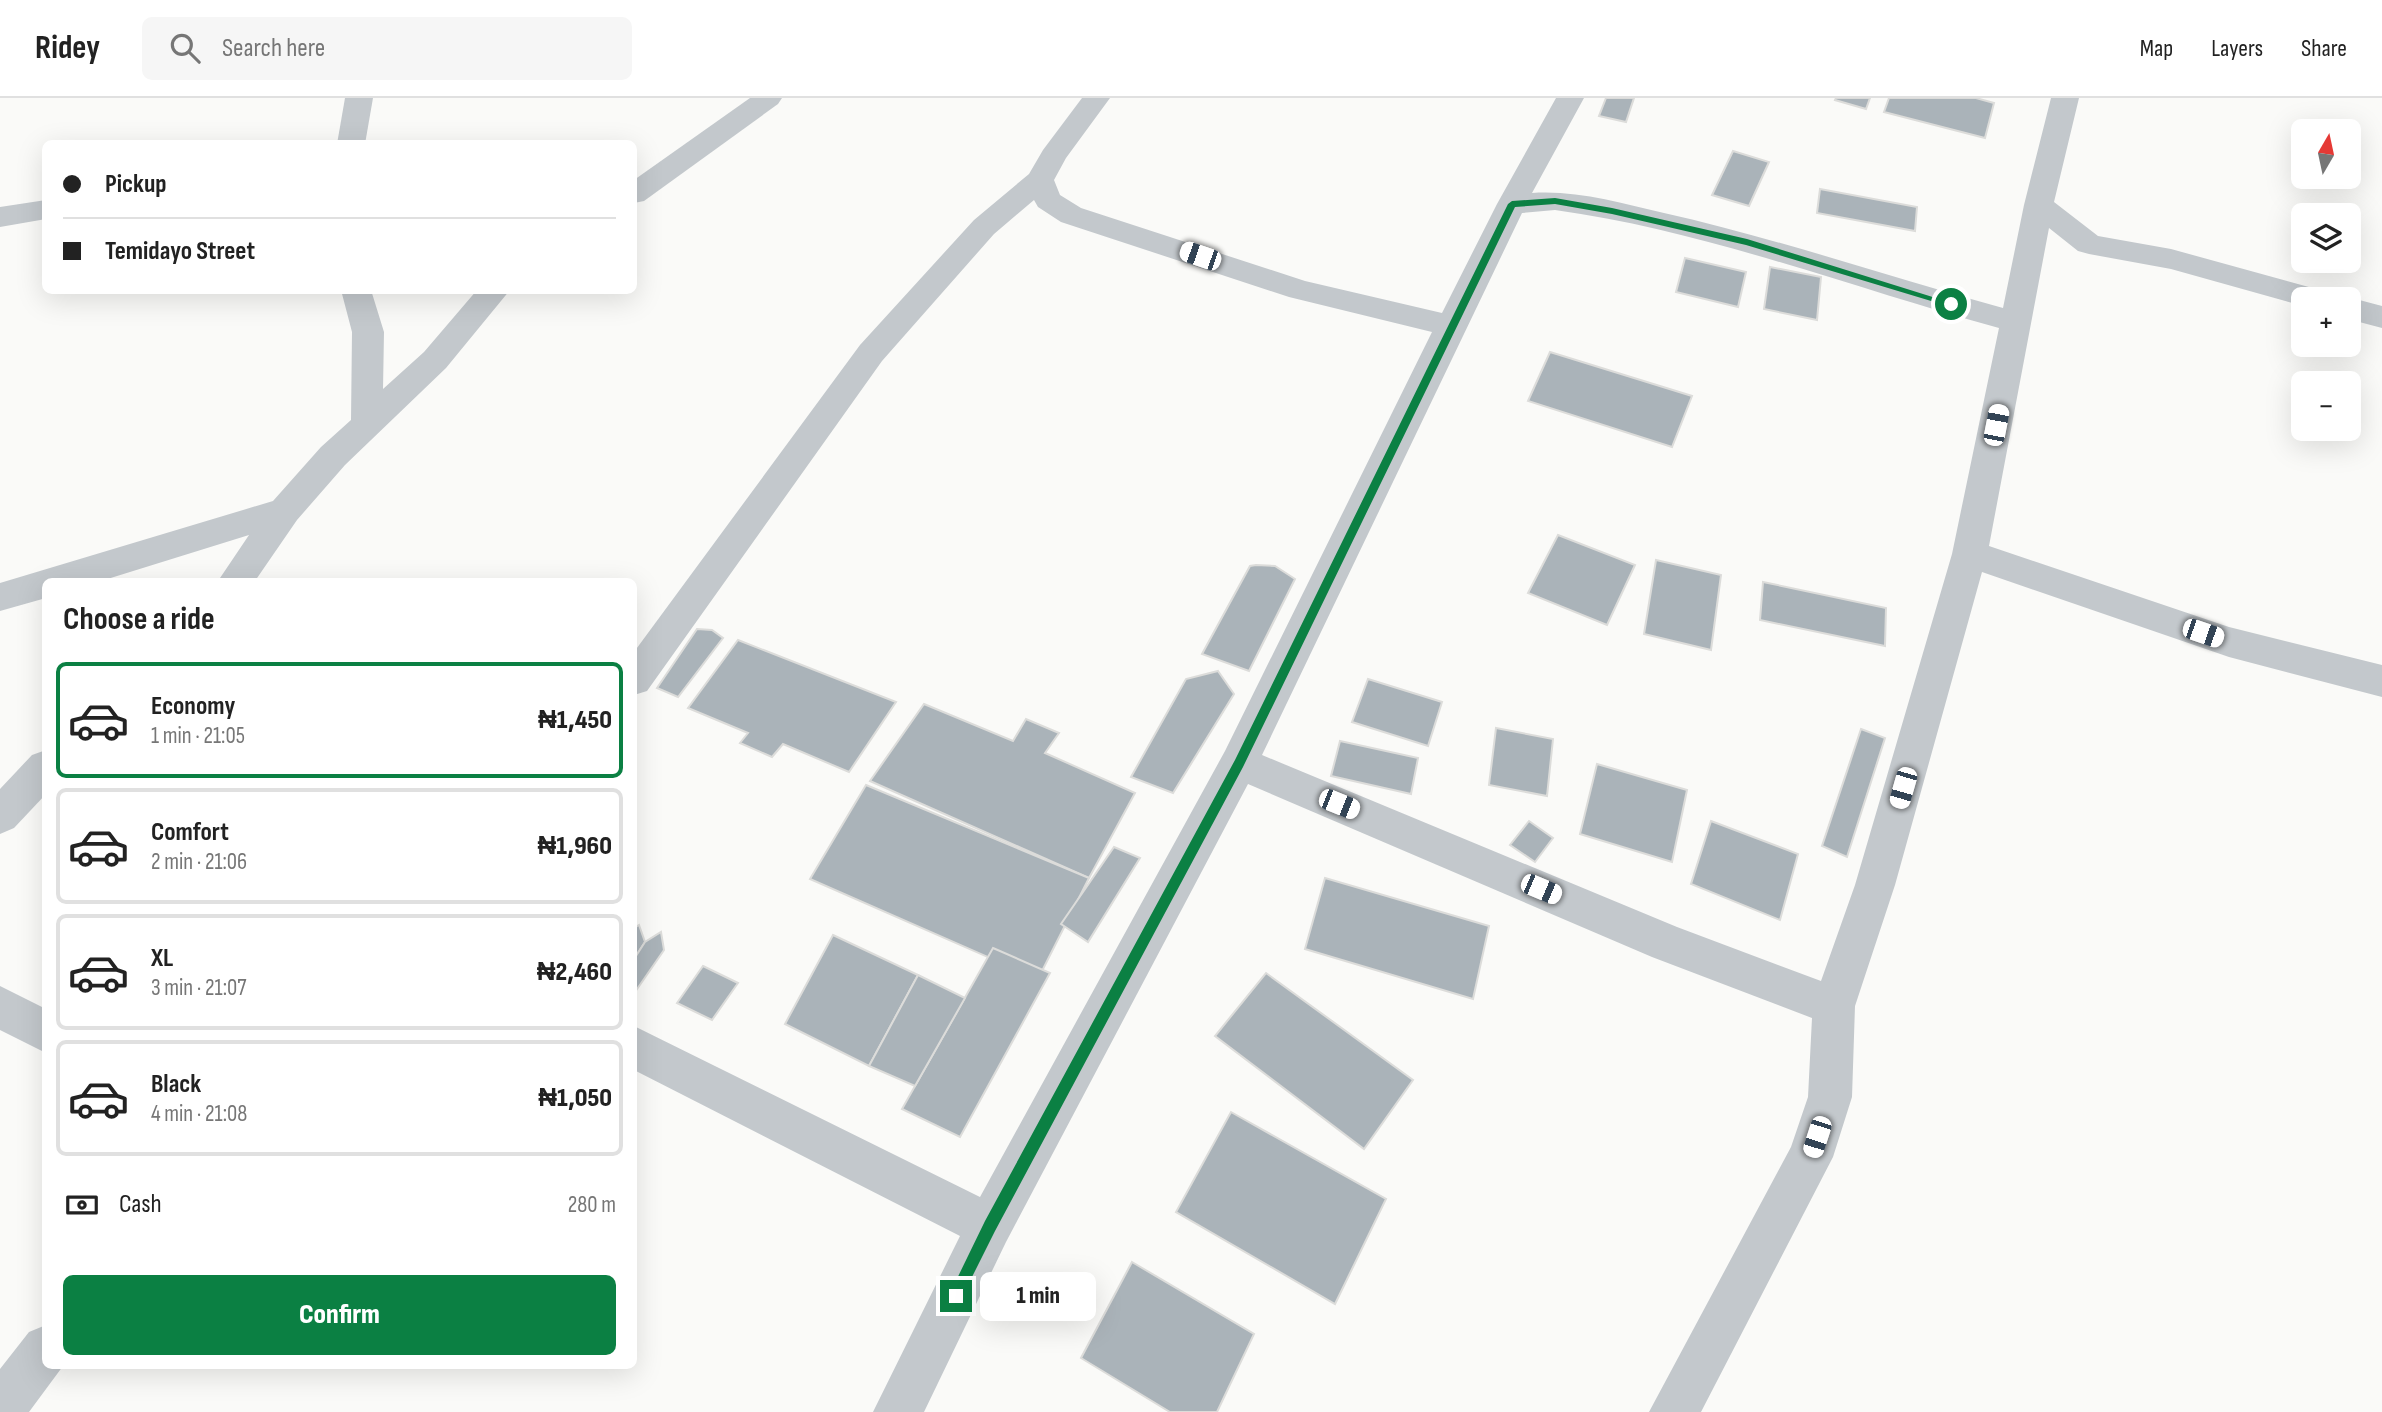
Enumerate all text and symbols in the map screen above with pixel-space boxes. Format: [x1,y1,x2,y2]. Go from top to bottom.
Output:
search box [142,17,632,80]
text: Ridey [35,28,100,68]
icon: search [166,29,204,67]
text: Search here [222,33,325,64]
text: Map [2140,34,2173,63]
text: Layers [2211,34,2263,63]
text: Share [2301,34,2347,63]
north arrow [2291,119,2361,189]
map controls [2291,119,2361,441]
text: Pickup [105,169,167,200]
button: layers [2291,203,2361,273]
text: Temidayo Street [105,236,255,267]
car [1177,239,1224,273]
button: + [2291,287,2361,357]
route start [1935,288,1967,320]
button: − [2291,371,2361,441]
car [1982,402,2011,448]
text: Choose a ride [63,600,215,639]
car [2180,616,2227,650]
icon: car [67,689,130,752]
text: Economy [151,691,235,722]
text: ₦1,450 [538,705,612,736]
text: 1 min · 21:05 [151,722,245,750]
car [1888,765,1919,811]
car [1316,786,1363,822]
icon: car [67,815,130,878]
text: Comfort [151,817,229,848]
text: ₦1,960 [537,831,612,862]
text: 2 min · 21:06 [151,848,247,876]
car [1518,871,1565,907]
icon: car [67,941,130,1004]
text: XL [151,943,173,974]
text: ₦2,460 [537,957,612,988]
text: 3 min · 21:07 [151,974,246,1002]
icon: car [67,1067,130,1130]
text: Black [151,1069,201,1100]
text: ₦1,050 [538,1083,612,1114]
text: 4 min · 21:08 [151,1100,247,1128]
car [1801,1114,1834,1160]
icon: cash [63,1186,101,1224]
text: Cash [119,1189,162,1220]
text: 280 m [568,1191,616,1219]
callout: 1 min [981,1272,1096,1320]
button: Confirm [63,1275,616,1355]
route end [940,1280,972,1312]
text: 1 min [1016,1282,1060,1310]

